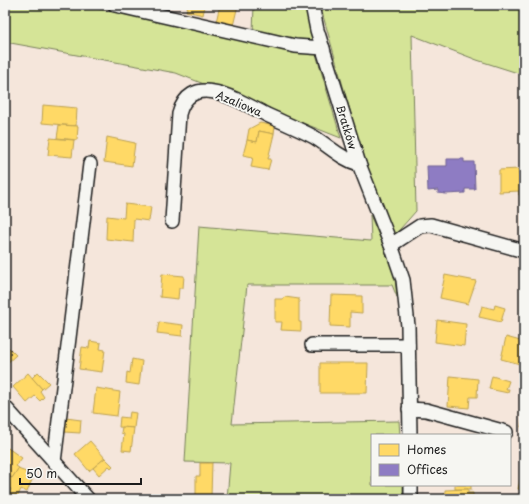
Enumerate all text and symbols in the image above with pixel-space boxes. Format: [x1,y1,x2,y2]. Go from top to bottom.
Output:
street label: Azaliowa [213,86,265,120]
street label: Bratków [332,103,362,151]
legend [371,434,511,486]
text: Homes [407,440,446,458]
scale bar [20,460,141,486]
text: Offices [407,460,448,478]
text: 50 m [26,464,57,482]

